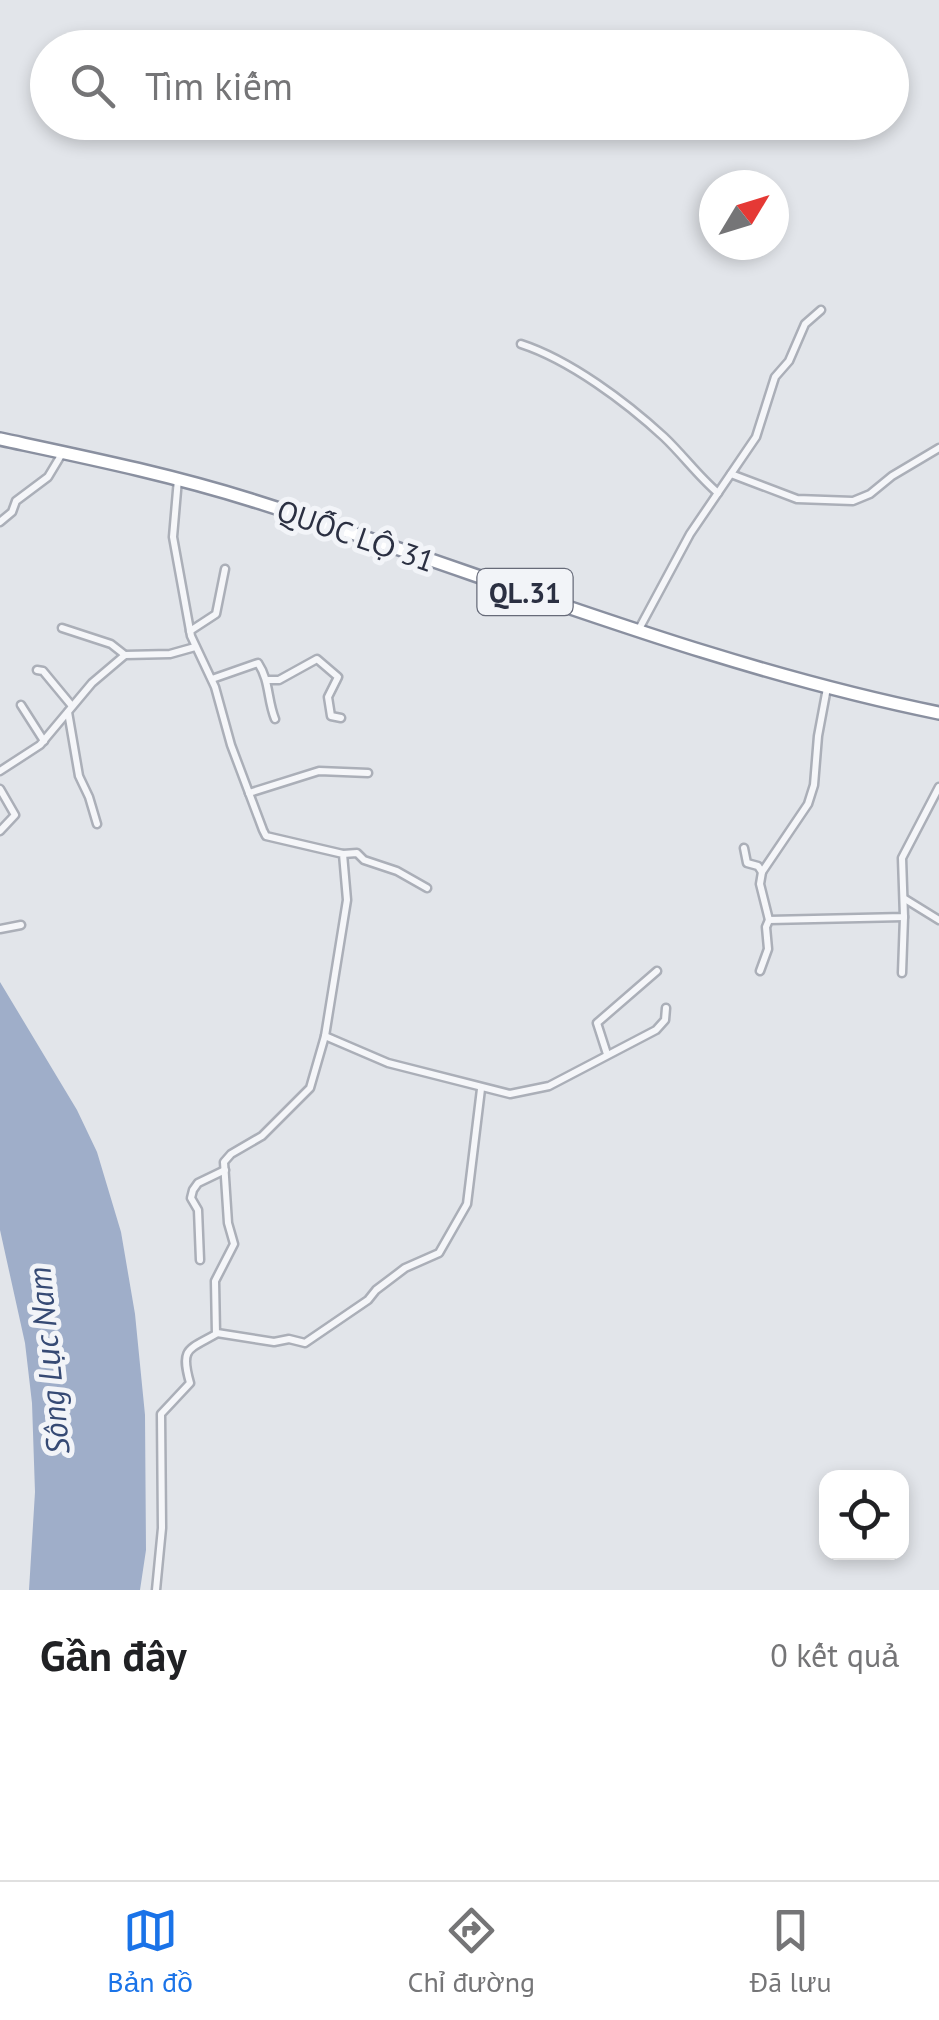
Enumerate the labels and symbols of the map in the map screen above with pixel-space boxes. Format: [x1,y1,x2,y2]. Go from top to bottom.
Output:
north arrow [699,170,789,260]
street label: QUỐC LỘ 31 [272,490,440,580]
road number: QL.31 [478,569,572,615]
water label: Sông Lục Nam [17,1265,79,1457]

